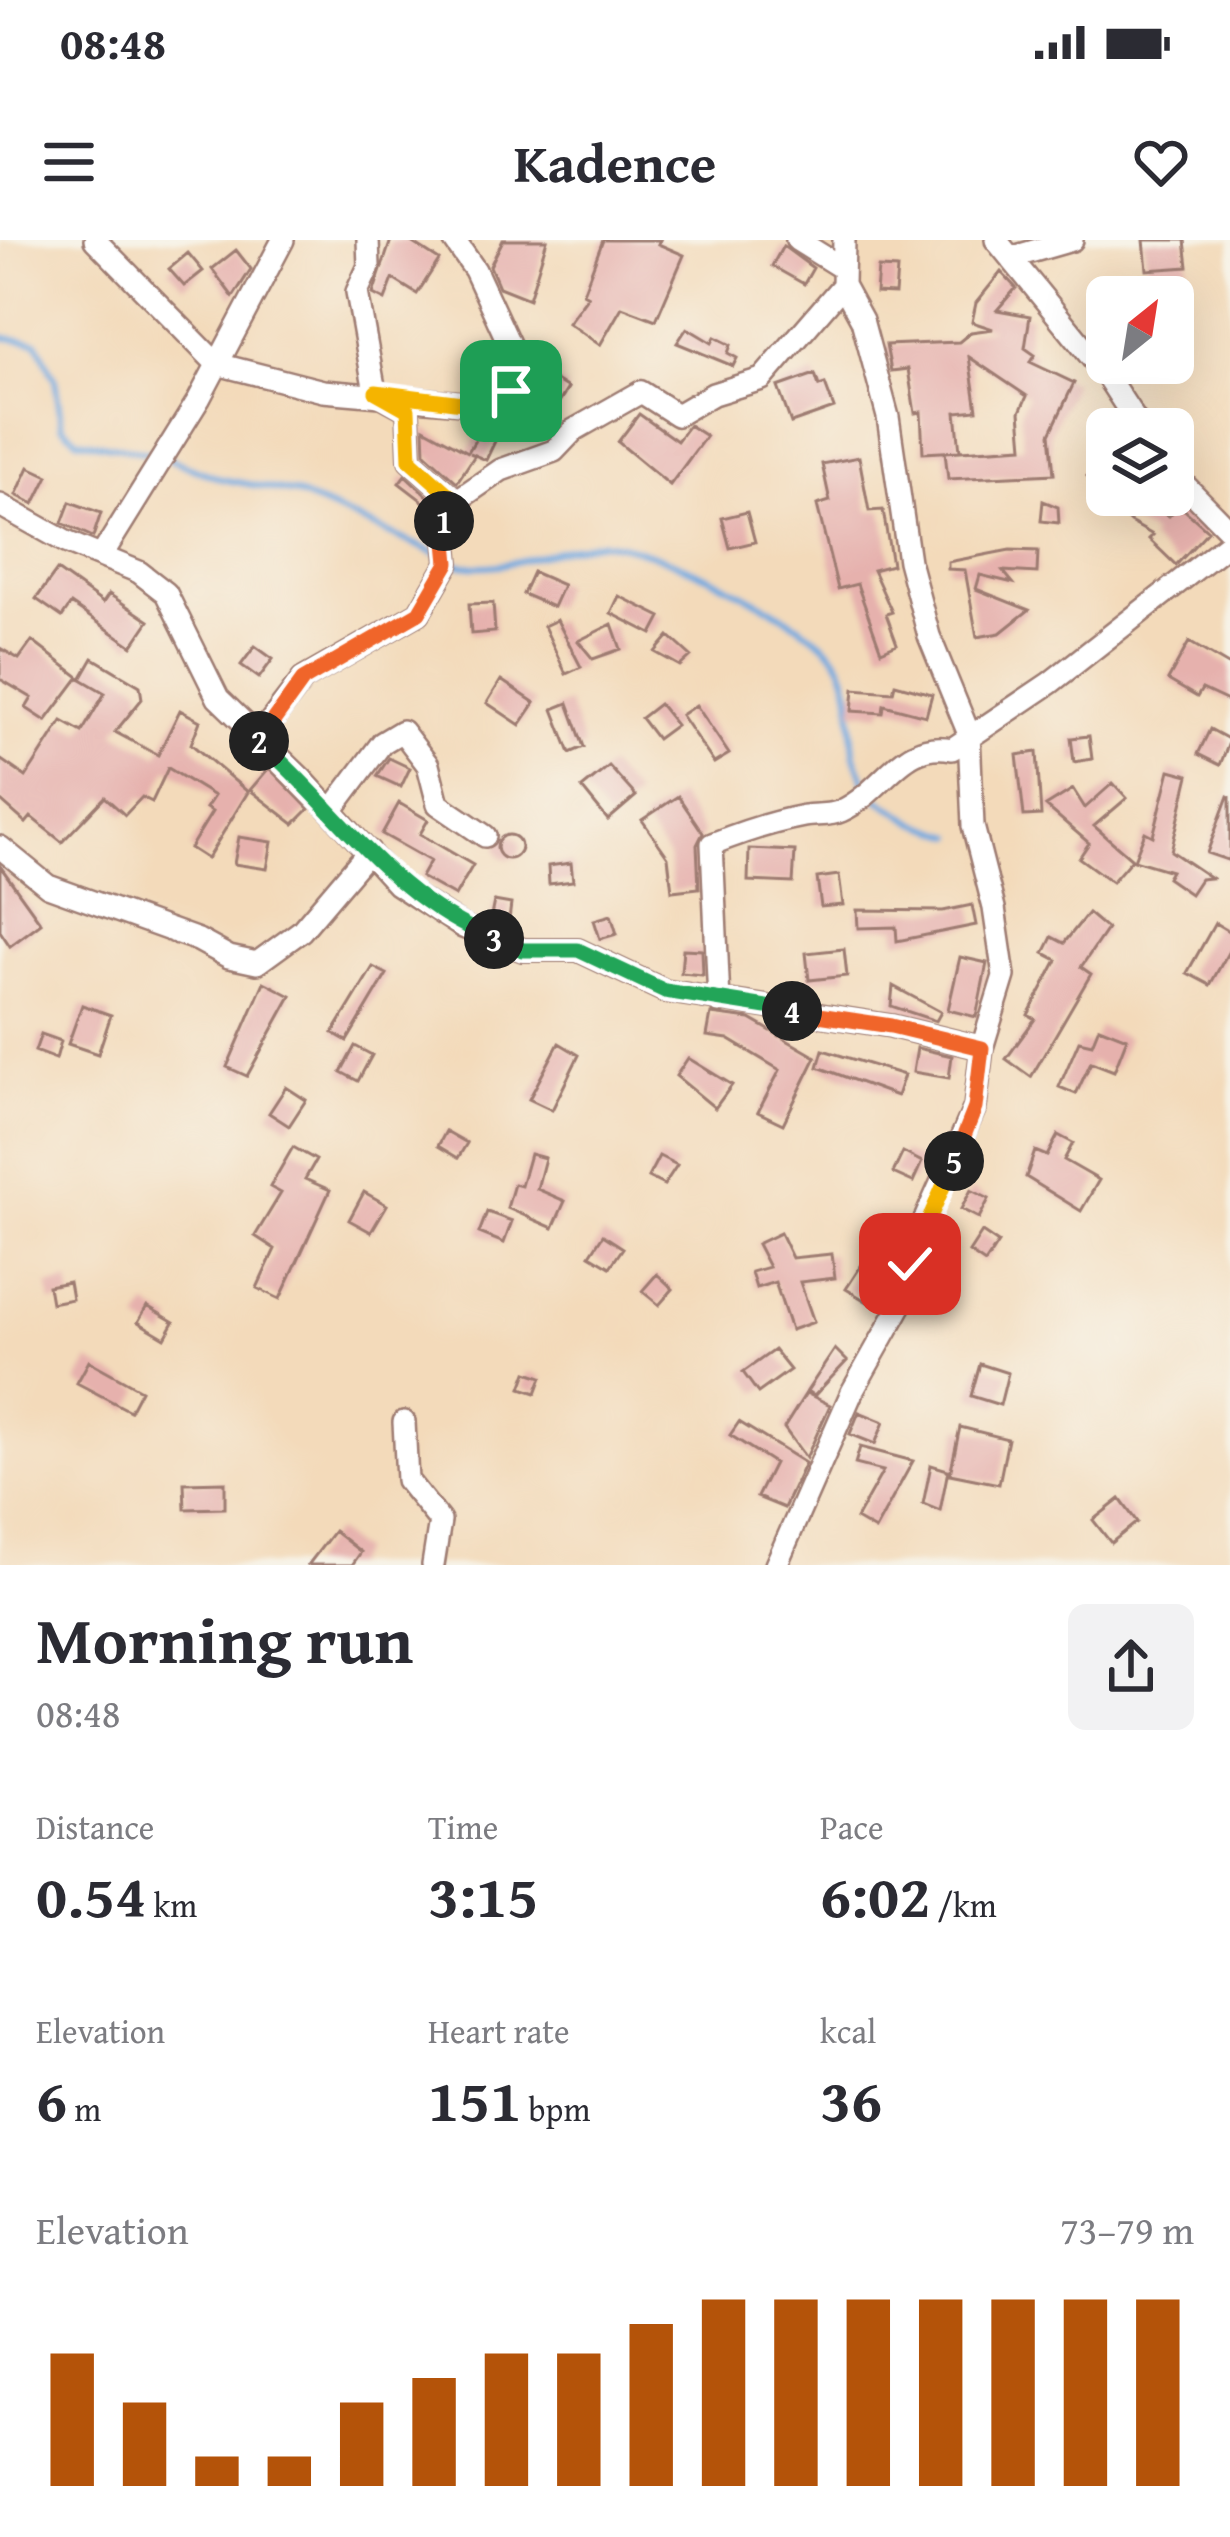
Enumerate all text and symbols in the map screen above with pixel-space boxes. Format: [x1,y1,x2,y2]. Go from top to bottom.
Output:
text: 08:48 [60,10,166,75]
text: Kadence [514,123,716,202]
icon: menu [36,129,102,195]
icon: heart [1128,129,1194,195]
north arrow [1086,276,1194,384]
map controls [1086,276,1194,516]
pin [460,340,562,442]
icon: arrive [478,358,544,424]
button: layers [1086,408,1194,516]
pin: 1 [414,491,474,551]
text: 1 [435,497,453,545]
pin: 2 [229,711,289,771]
text: 2 [250,717,268,765]
pin: 3 [464,909,524,969]
text: 3 [485,915,503,963]
pin: 4 [762,981,822,1041]
text: 4 [783,987,801,1035]
pin: 5 [924,1131,984,1191]
text: 5 [945,1137,963,1185]
pin [859,1213,961,1315]
icon: check [877,1231,943,1297]
text: Morning run [36,1590,413,1687]
button: share [1068,1604,1194,1730]
text: 08:48 [36,1684,121,1741]
text: Distance [36,1803,154,1851]
text: Time [428,1803,498,1851]
text: Pace [820,1803,883,1851]
text: 0.54 [36,1851,146,1939]
text: 3:15 [428,1851,538,1939]
text: 6:02 [820,1851,930,1939]
text: km [146,1881,197,1929]
text: /km [930,1881,997,1929]
text: Elevation [36,2007,165,2055]
text: Heart rate [428,2007,570,2055]
text: kcal [820,2007,876,2055]
text: 6 [36,2055,67,2143]
text: 151 [428,2055,521,2143]
text: 36 [820,2055,882,2143]
text: m [67,2085,101,2133]
text: bpm [521,2085,590,2133]
text: Elevation [36,2201,189,2258]
text: 73–79 m [1060,2201,1194,2258]

